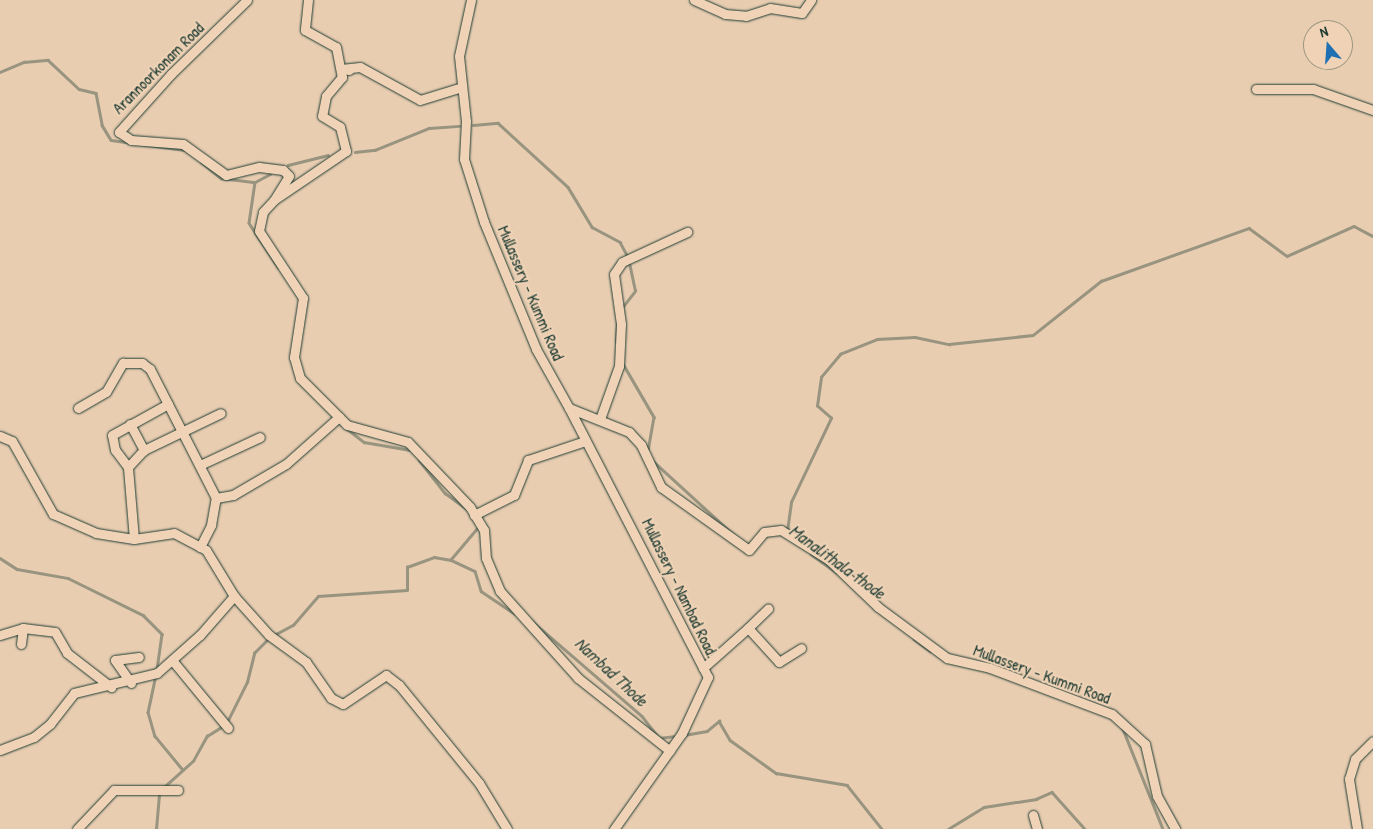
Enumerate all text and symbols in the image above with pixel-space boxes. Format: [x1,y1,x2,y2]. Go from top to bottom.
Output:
street label: Arannoorkonam Road [108,18,208,118]
north arrow [1303,20,1353,70]
text: N [1317,21,1330,41]
street label: Mullassery - Kummi Road [494,223,568,363]
street label: Mullassery - Nambad Road. [638,515,722,661]
water label: Manalithala thode [785,520,889,604]
water label: Nambad Thode [570,633,652,711]
street label: Mullassery - Kummi Road [971,640,1113,708]

